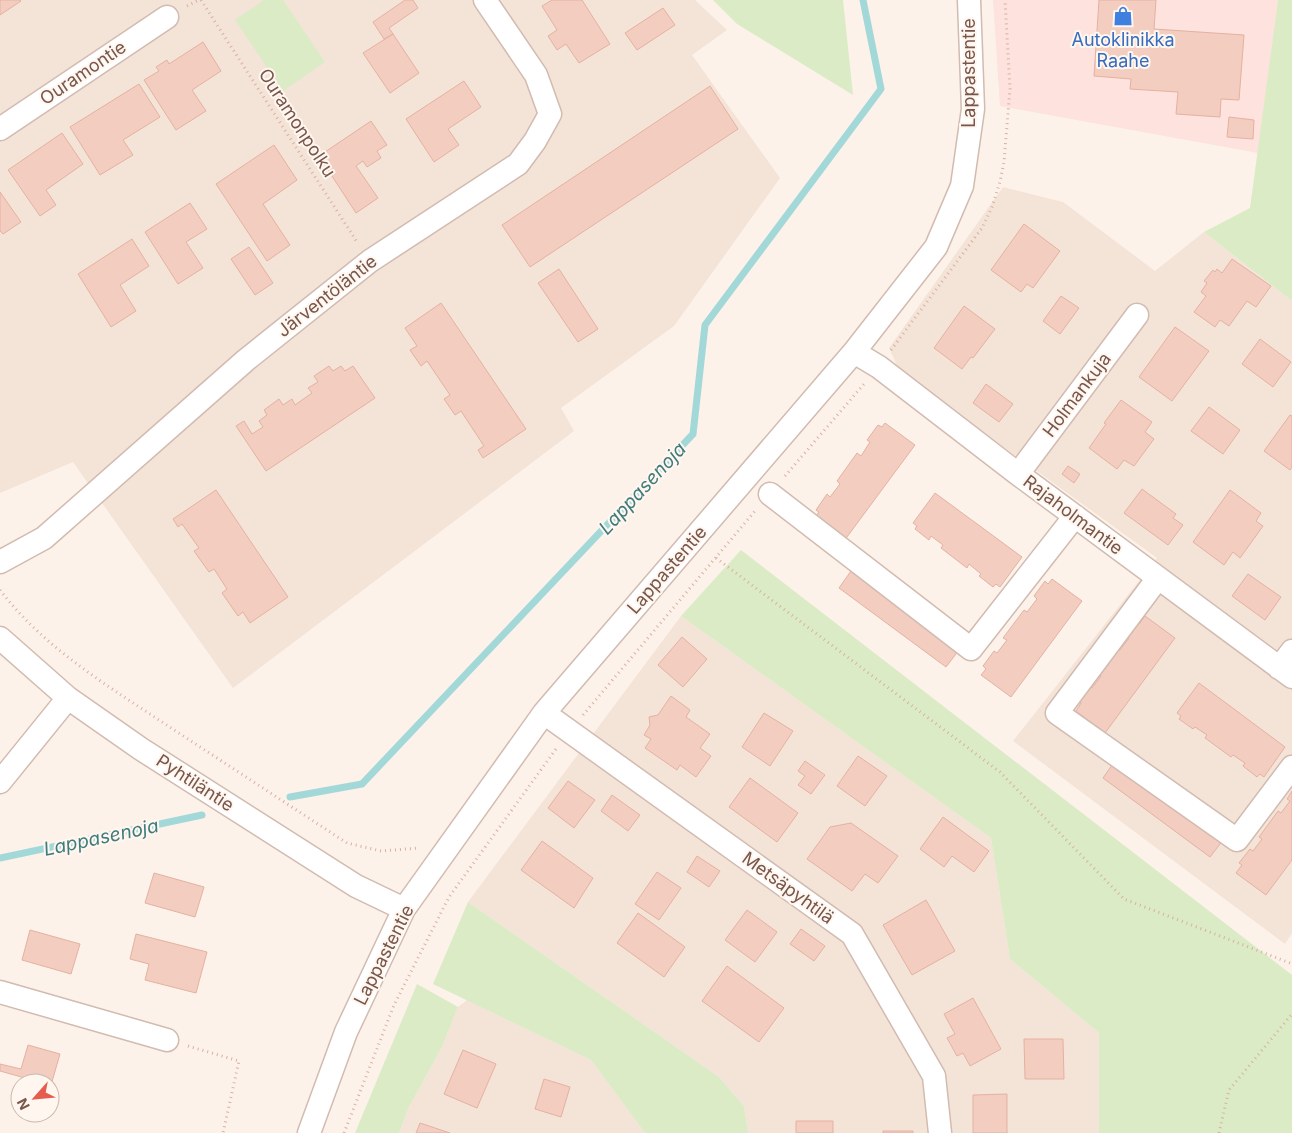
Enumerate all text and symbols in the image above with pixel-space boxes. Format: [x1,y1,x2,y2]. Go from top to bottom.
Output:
shop icon: Autoklinikka Raahe [1112,5,1134,27]
street label: Lappastentie [958,18,979,128]
place label: Autoklinikka Raahe [1071,29,1175,71]
street label: Ouramontie [36,36,130,109]
street label: Ouramonpolku [255,65,340,181]
street label: Järventöläntie [273,250,381,341]
street label: Holmankuja [1038,348,1115,441]
water label: Lappasenoja [594,437,691,539]
street label: Rajaholmantie [1019,470,1127,559]
street label: Lappastentie [623,521,711,618]
street label: Pyhtiläntie [152,750,238,815]
water label: Lappasenoja [41,814,161,861]
street label: Metsäpyhtilä [738,847,838,928]
street label: Lappastentie [349,901,418,1008]
north arrow [10,1073,60,1123]
text: N [13,1096,33,1113]

